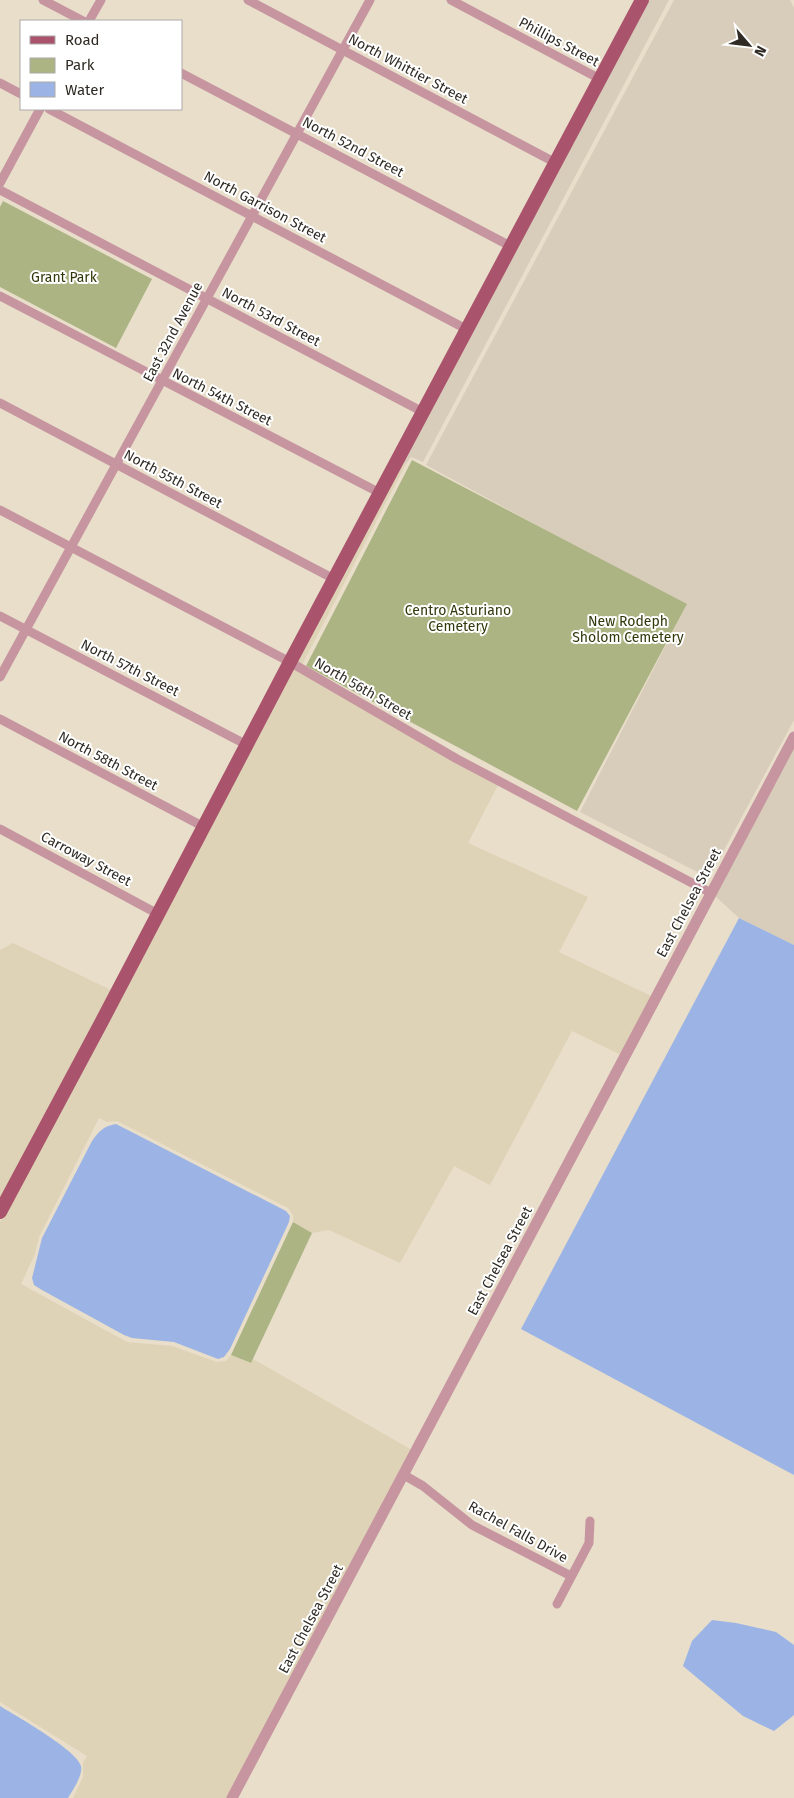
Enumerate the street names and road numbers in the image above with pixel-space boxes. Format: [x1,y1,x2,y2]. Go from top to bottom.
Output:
street label: Phillips Street [516,14,603,71]
street label: North Whittier Street [345,30,471,108]
street label: North 52nd Street [299,113,407,181]
street label: North Garrison Street [201,168,330,247]
street label: East 32nd Avenue [140,279,206,385]
street label: North 53rd Street [219,284,324,351]
street label: North 54th Street [169,365,275,430]
street label: North 55th Street [121,446,226,513]
street label: North 57th Street [78,636,183,701]
street label: North 56th Street [311,654,415,724]
street label: North 58th Street [56,728,161,795]
street label: Carroway Street [38,828,135,890]
street label: East Chelsea Street [653,845,725,960]
street label: East Chelsea Street [464,1203,536,1318]
street label: Rachel Falls Drive [465,1498,571,1566]
street label: East Chelsea Street [275,1561,347,1676]

